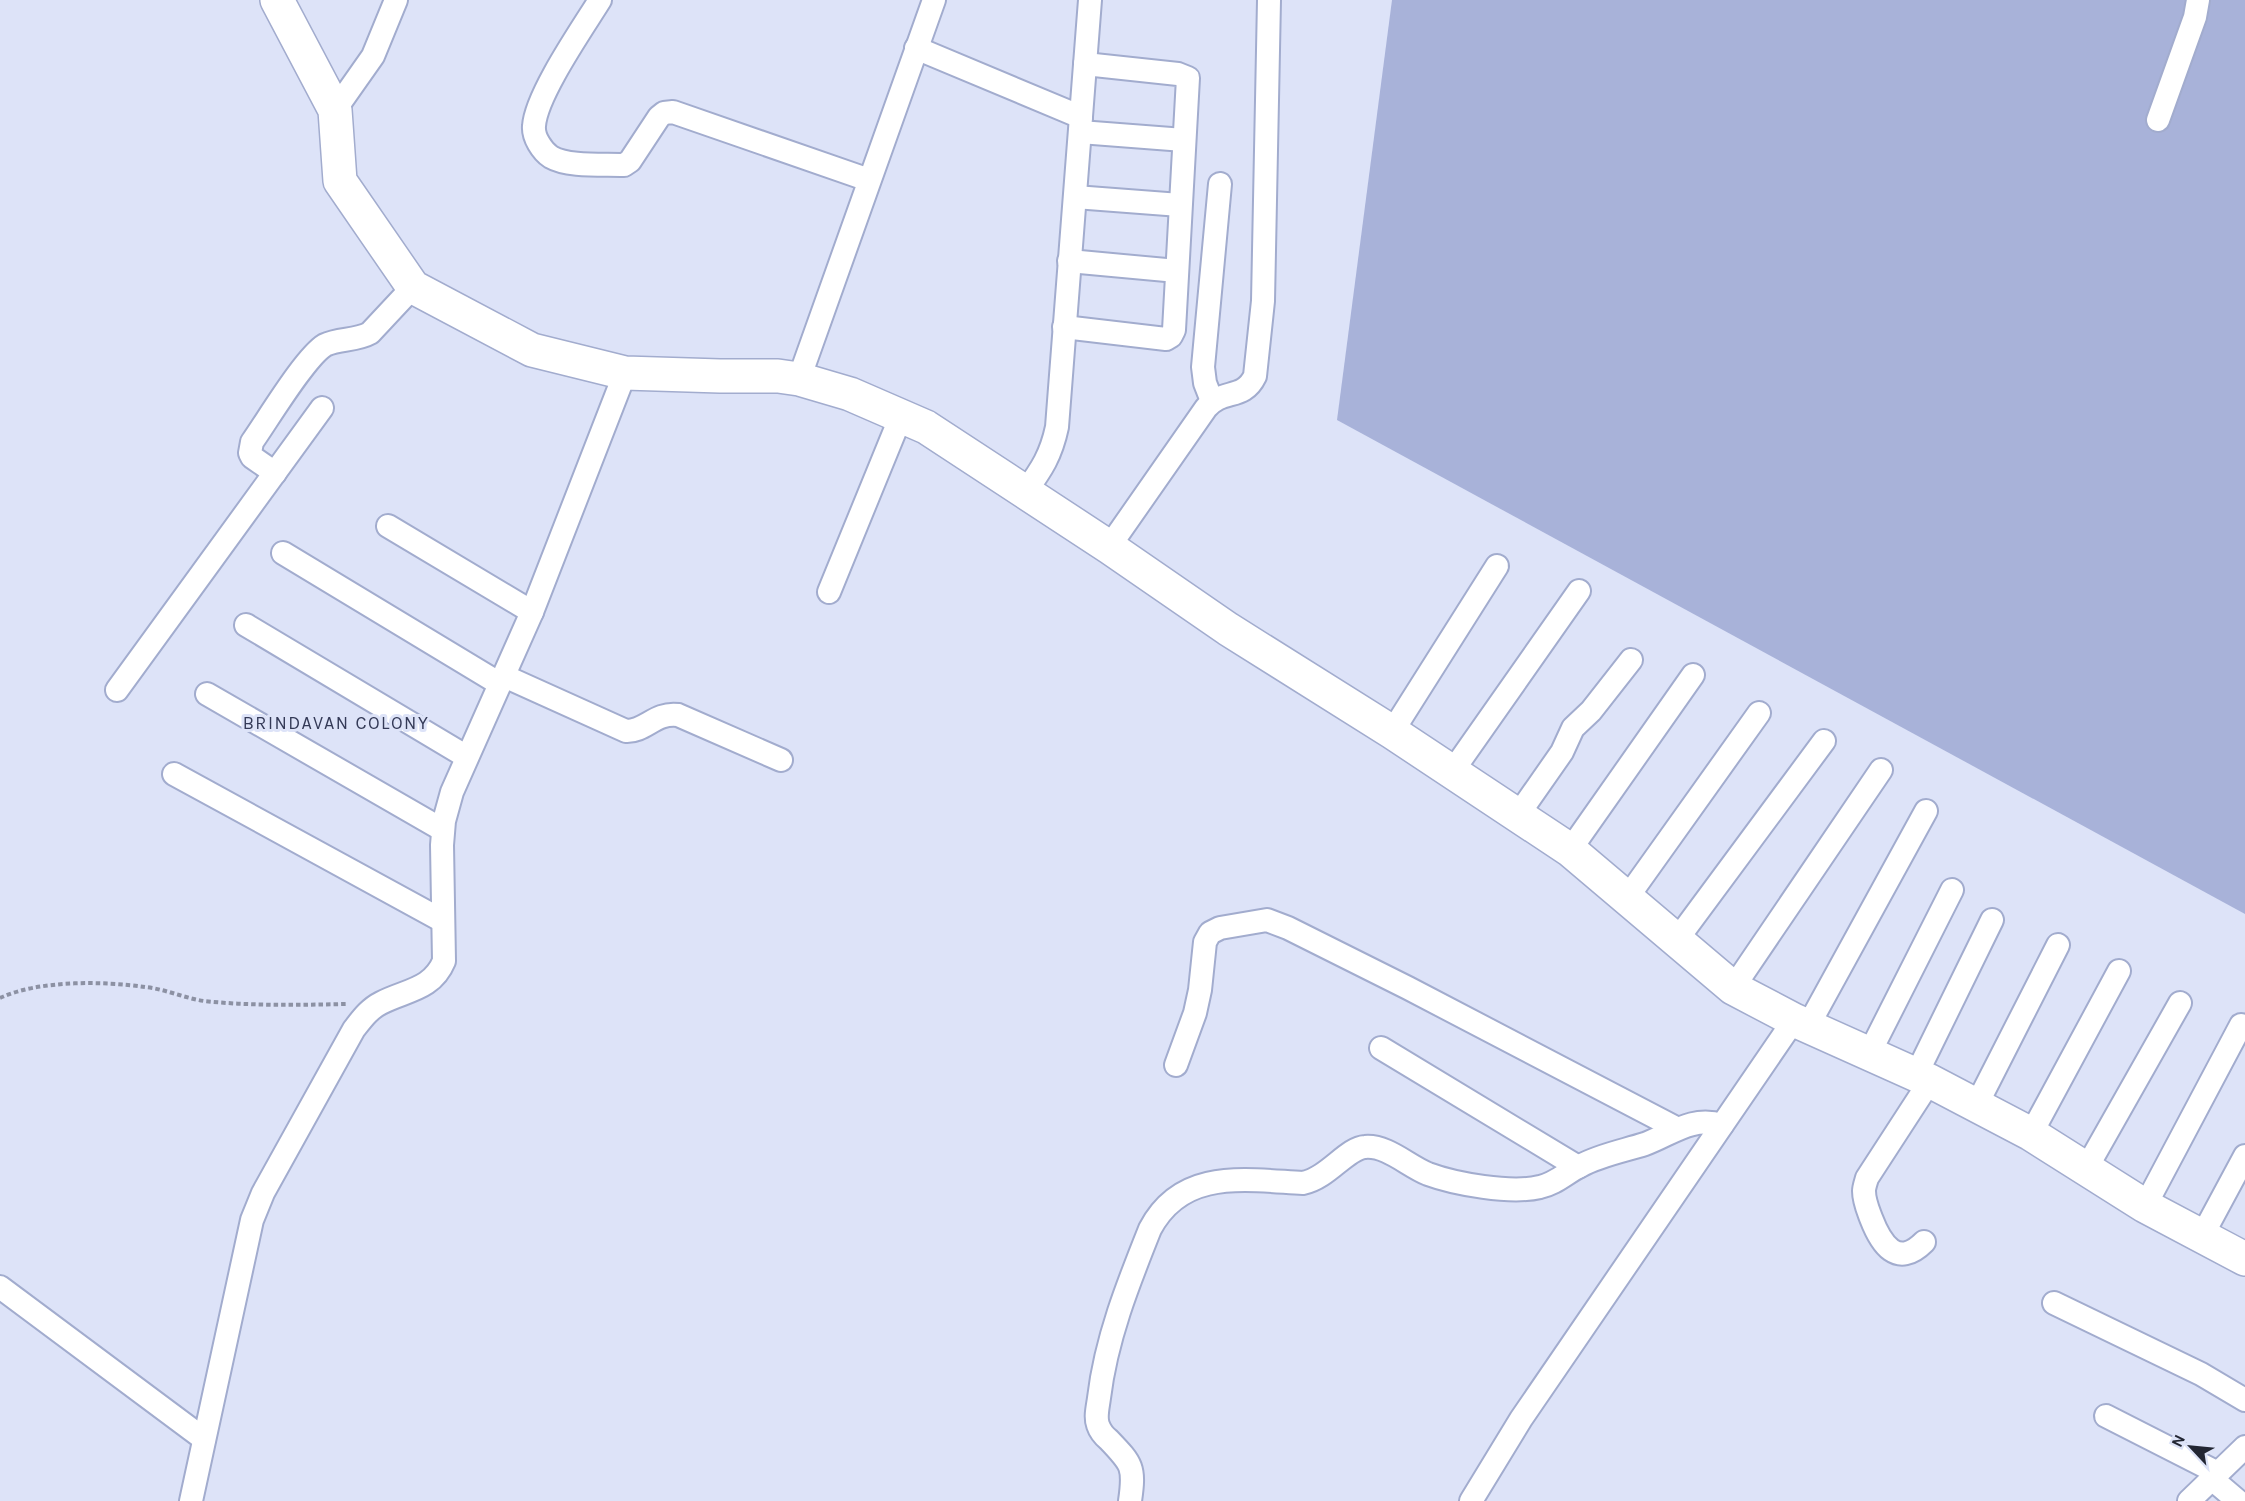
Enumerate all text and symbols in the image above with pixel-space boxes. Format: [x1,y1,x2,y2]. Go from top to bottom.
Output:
district label: BRINDAVAN COLONY [243,712,429,734]
north arrow [2161,1417,2221,1477]
text: N [2167,1431,2189,1450]

